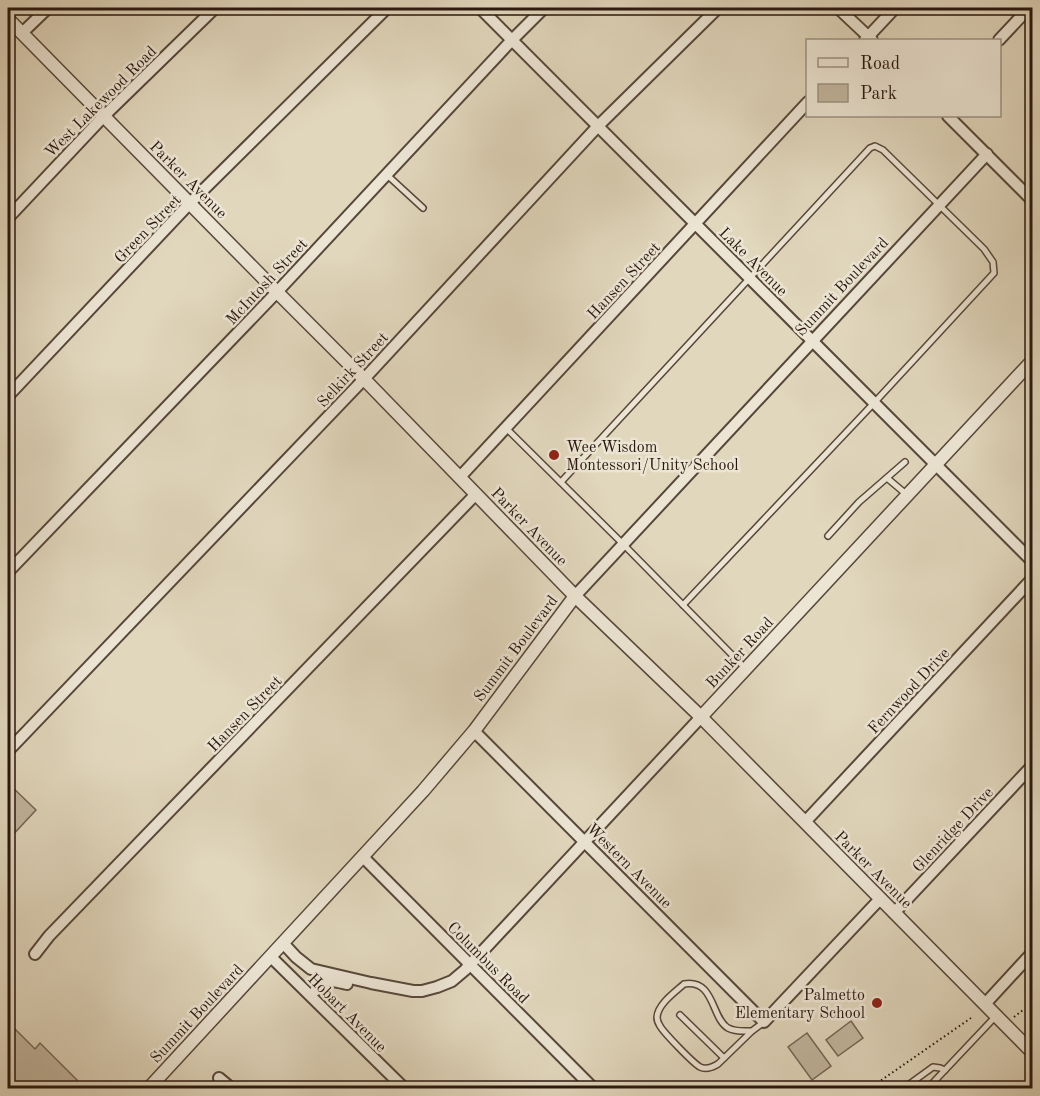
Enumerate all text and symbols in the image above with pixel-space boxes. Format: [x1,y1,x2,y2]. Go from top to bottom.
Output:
legend [806,39,1001,117]
street label: West Lakewood Road [43,44,160,161]
text: Road [860,55,900,73]
text: Park [860,85,897,103]
street label: Parker Avenue [146,139,229,222]
street label: Green Street [112,192,185,267]
street label: Lake Avenue [715,225,790,300]
street label: Summit Boulevard [793,235,892,340]
street label: McIntosh Street [224,236,312,329]
street label: Hansen Street [585,239,664,323]
street label: Selkirk Street [315,330,392,411]
place label: Wee Wisdom Montessori/Unity School [566,440,739,474]
marker: Wee Wisdom Montessori/Unity School [547,448,561,462]
street label: Parker Avenue [487,485,570,570]
street label: Summit Boulevard [472,593,562,705]
street label: Bunker Road [704,615,777,692]
street label: Fernwood Drive [866,645,953,737]
street label: Hansen Street [205,673,286,756]
street label: Glenridge Drive [910,785,997,876]
street label: Western Avenue [583,821,674,912]
street label: Parker Avenue [831,829,914,912]
street label: Columbus Road [444,920,531,1007]
street label: Summit Boulevard [148,962,247,1067]
street label: Hobart Avenue [304,971,389,1056]
place label: Palmetto Elementary School [735,988,865,1022]
marker: Palmetto Elementary School [870,996,884,1010]

